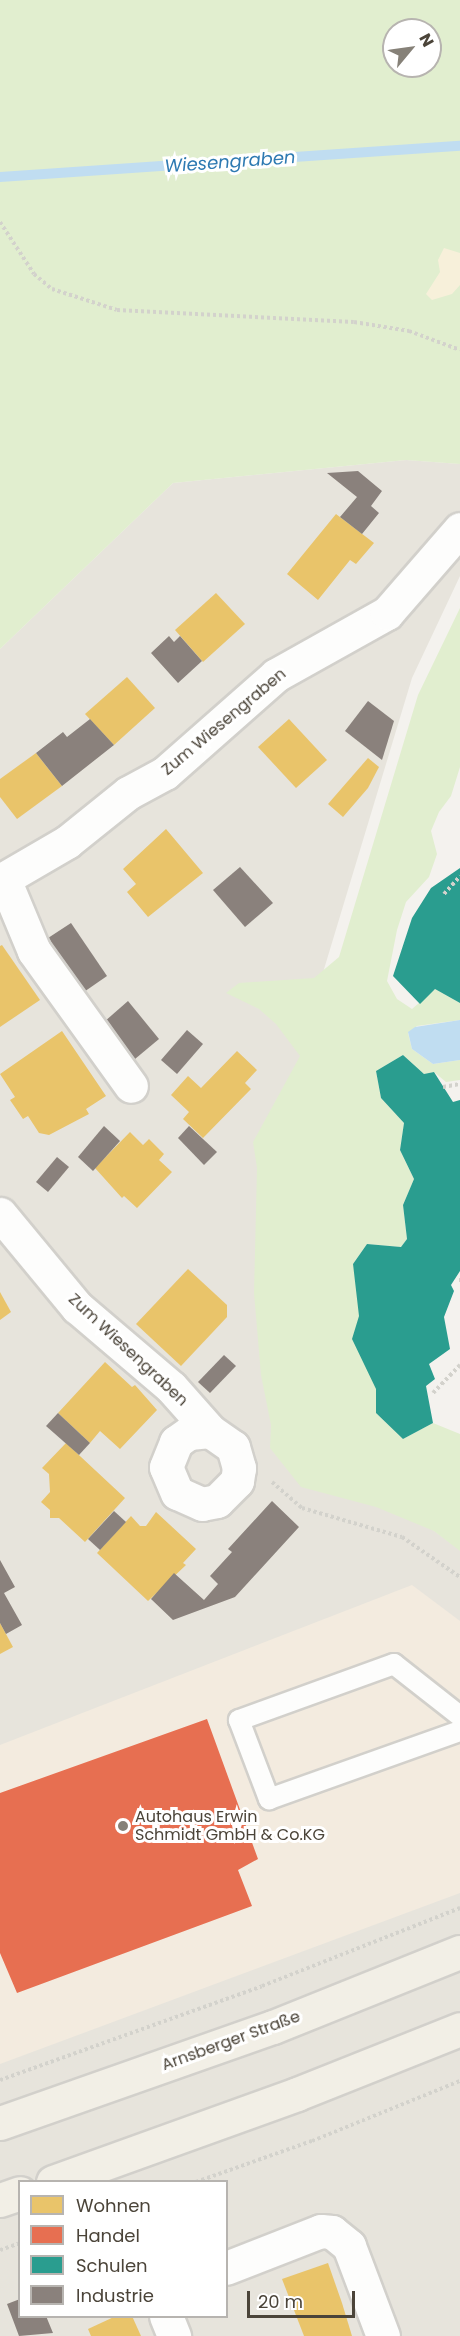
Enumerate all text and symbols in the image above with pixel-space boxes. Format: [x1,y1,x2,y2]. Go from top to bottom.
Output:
north arrow [382,18,442,78]
text: N [413,29,439,51]
water label: Wiesengraben [164,147,296,177]
street label: Zum Wiesengraben [158,664,290,780]
street label: Zum Wiesengraben [64,1290,192,1410]
place label: Autohaus Erwin Schmidt GmbH & Co.KG [135,1807,325,1845]
marker: Autohaus Erwin Schmidt GmbH & Co.KG [116,1819,130,1833]
street label: Arnsberger Straße [159,2007,303,2075]
legend [18,2180,228,2318]
text: Wohnen [76,2193,151,2218]
text: Handel [76,2223,140,2248]
text: Schulen [76,2253,148,2278]
scale bar [250,2279,358,2317]
text: Industrie [76,2283,154,2308]
text: 20 m [258,2289,303,2314]

